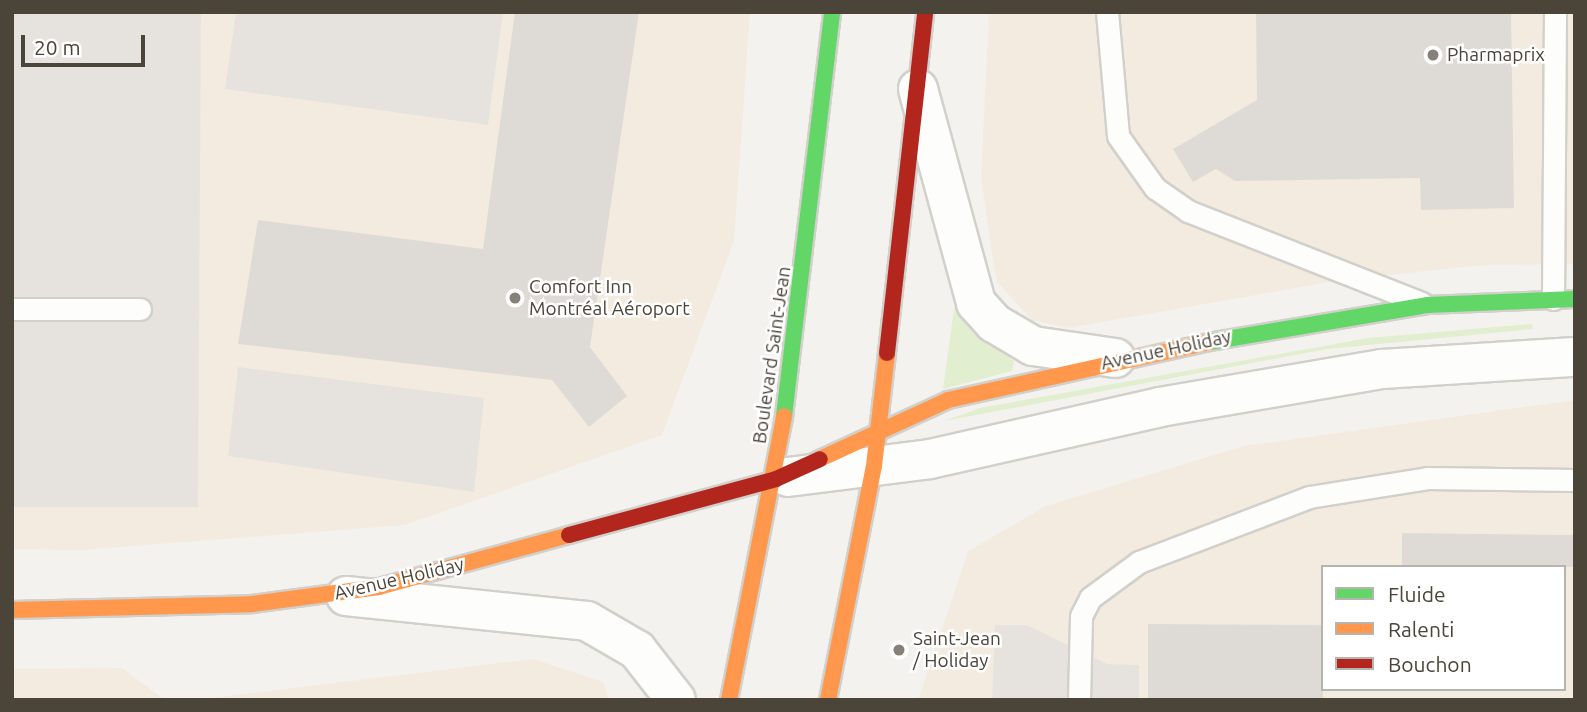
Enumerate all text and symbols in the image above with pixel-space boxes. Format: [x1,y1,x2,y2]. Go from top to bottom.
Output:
scale bar [24,21,149,65]
text: 20 m [34,35,81,59]
place label: Pharmaprix [1447,44,1545,66]
marker: Pharmaprix [1425,47,1441,63]
street label: Boulevard Saint-Jean [748,265,796,445]
place label: Comfort Inn Montréal Aéroport [529,276,690,320]
marker: Comfort Inn Montréal Aéroport [507,290,523,306]
street label: Avenue Holiday [1099,325,1233,375]
street label: Avenue Holiday [332,553,466,605]
legend [1321,565,1566,691]
text: Fluide [1388,582,1446,606]
text: Ralenti [1388,617,1454,641]
place label: Saint-Jean / Holiday [913,628,1001,672]
marker: Saint-Jean / Holiday [891,642,907,658]
text: Bouchon [1388,652,1472,676]

